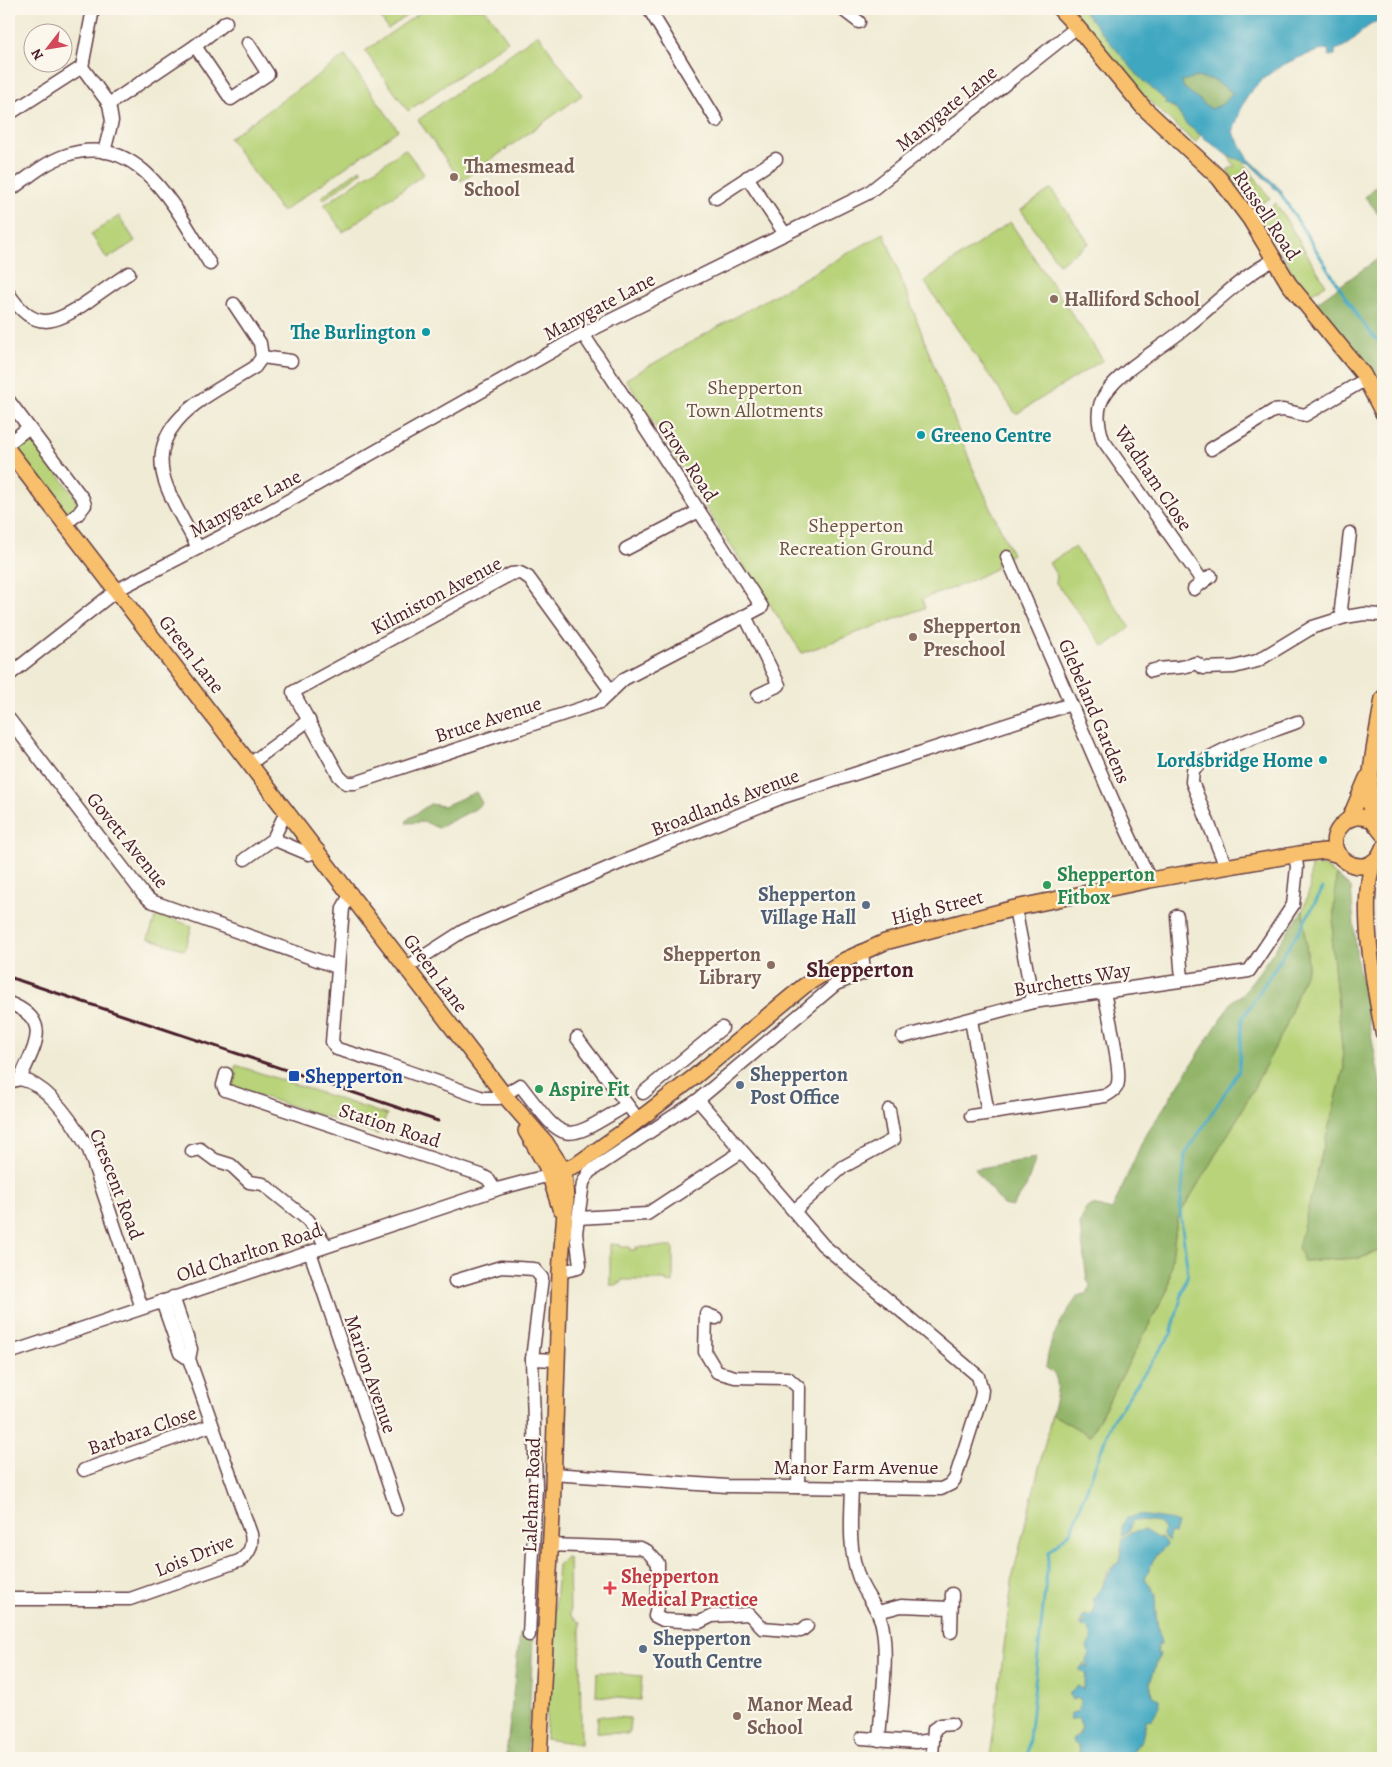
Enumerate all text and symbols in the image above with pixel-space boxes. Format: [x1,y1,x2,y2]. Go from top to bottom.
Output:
north arrow [22,22,72,72]
text: N [27,45,48,64]
street label: Manygate Lane [890,59,1003,158]
place label: Thamesmead School [464,153,575,203]
street label: Russell Road [1227,165,1307,266]
marker: Thamesmead School [448,171,460,183]
street label: Manygate Lane [539,266,660,347]
place label: Halliford School [1064,286,1200,313]
marker: Halliford School [1048,293,1060,305]
place label: The Burlington [291,319,416,346]
marker: The Burlington [420,326,432,338]
park label: Shepperton Town Allotments [686,374,824,424]
street label: Grove Road [651,414,724,507]
street label: Wadham Close [1108,419,1199,536]
place label: Greeno Centre [931,422,1052,449]
marker: Greeno Centre [915,429,927,441]
street label: Manygate Lane [185,463,306,544]
park label: Shepperton Recreation Ground [779,512,934,562]
street label: Kilmiston Avenue [366,550,506,641]
street label: Green Lane [152,610,231,699]
place label: Shepperton Preschool [923,613,1021,663]
marker: Shepperton Preschool [907,631,919,643]
street label: Glebeland Gardens [1052,635,1137,788]
street label: Bruce Avenue [431,689,545,749]
place label: Lordsbridge Home [1156,747,1313,774]
marker: Lordsbridge Home [1317,754,1329,766]
street label: Broadlands Avenue [647,762,803,843]
street label: Govett Avenue [80,786,175,894]
place label: Shepperton Fitbox [1057,861,1155,911]
marker: Shepperton Fitbox [1041,879,1053,891]
place label: Shepperton Village Hall [758,881,857,931]
street label: High Street [888,883,987,932]
marker: Shepperton Village Hall [860,899,872,911]
street label: Green Lane [397,928,474,1018]
place label: Shepperton Library [663,941,762,991]
district label: Shepperton [806,955,914,985]
street label: Burchetts Way [1011,956,1134,1003]
marker: Shepperton Library [765,959,777,971]
place label: Shepperton Post Office [750,1061,848,1111]
place label: Shepperton [305,1063,403,1090]
marker: Shepperton [287,1069,301,1083]
place label: Aspire Fit [548,1076,630,1103]
marker: Shepperton Post Office [734,1079,746,1091]
marker: Aspire Fit [533,1083,545,1095]
street label: Station Road [336,1096,444,1155]
street label: Crescent Road [83,1125,150,1244]
street label: Old Charlton Road [173,1216,326,1289]
street label: Marion Avenue [338,1311,403,1437]
street label: Barbara Close [84,1399,200,1462]
street label: Laleham Road [516,1437,547,1553]
street label: Manor Farm Avenue [773,1454,939,1481]
street label: Lois Drive [151,1527,238,1583]
place label: Shepperton Medical Practice [621,1563,758,1613]
marker: Shepperton Medical Practice [603,1581,617,1595]
place label: Shepperton Youth Centre [652,1625,762,1675]
marker: Shepperton Youth Centre [637,1643,649,1655]
place label: Manor Mead School [747,1691,853,1741]
marker: Manor Mead School [731,1710,743,1722]

